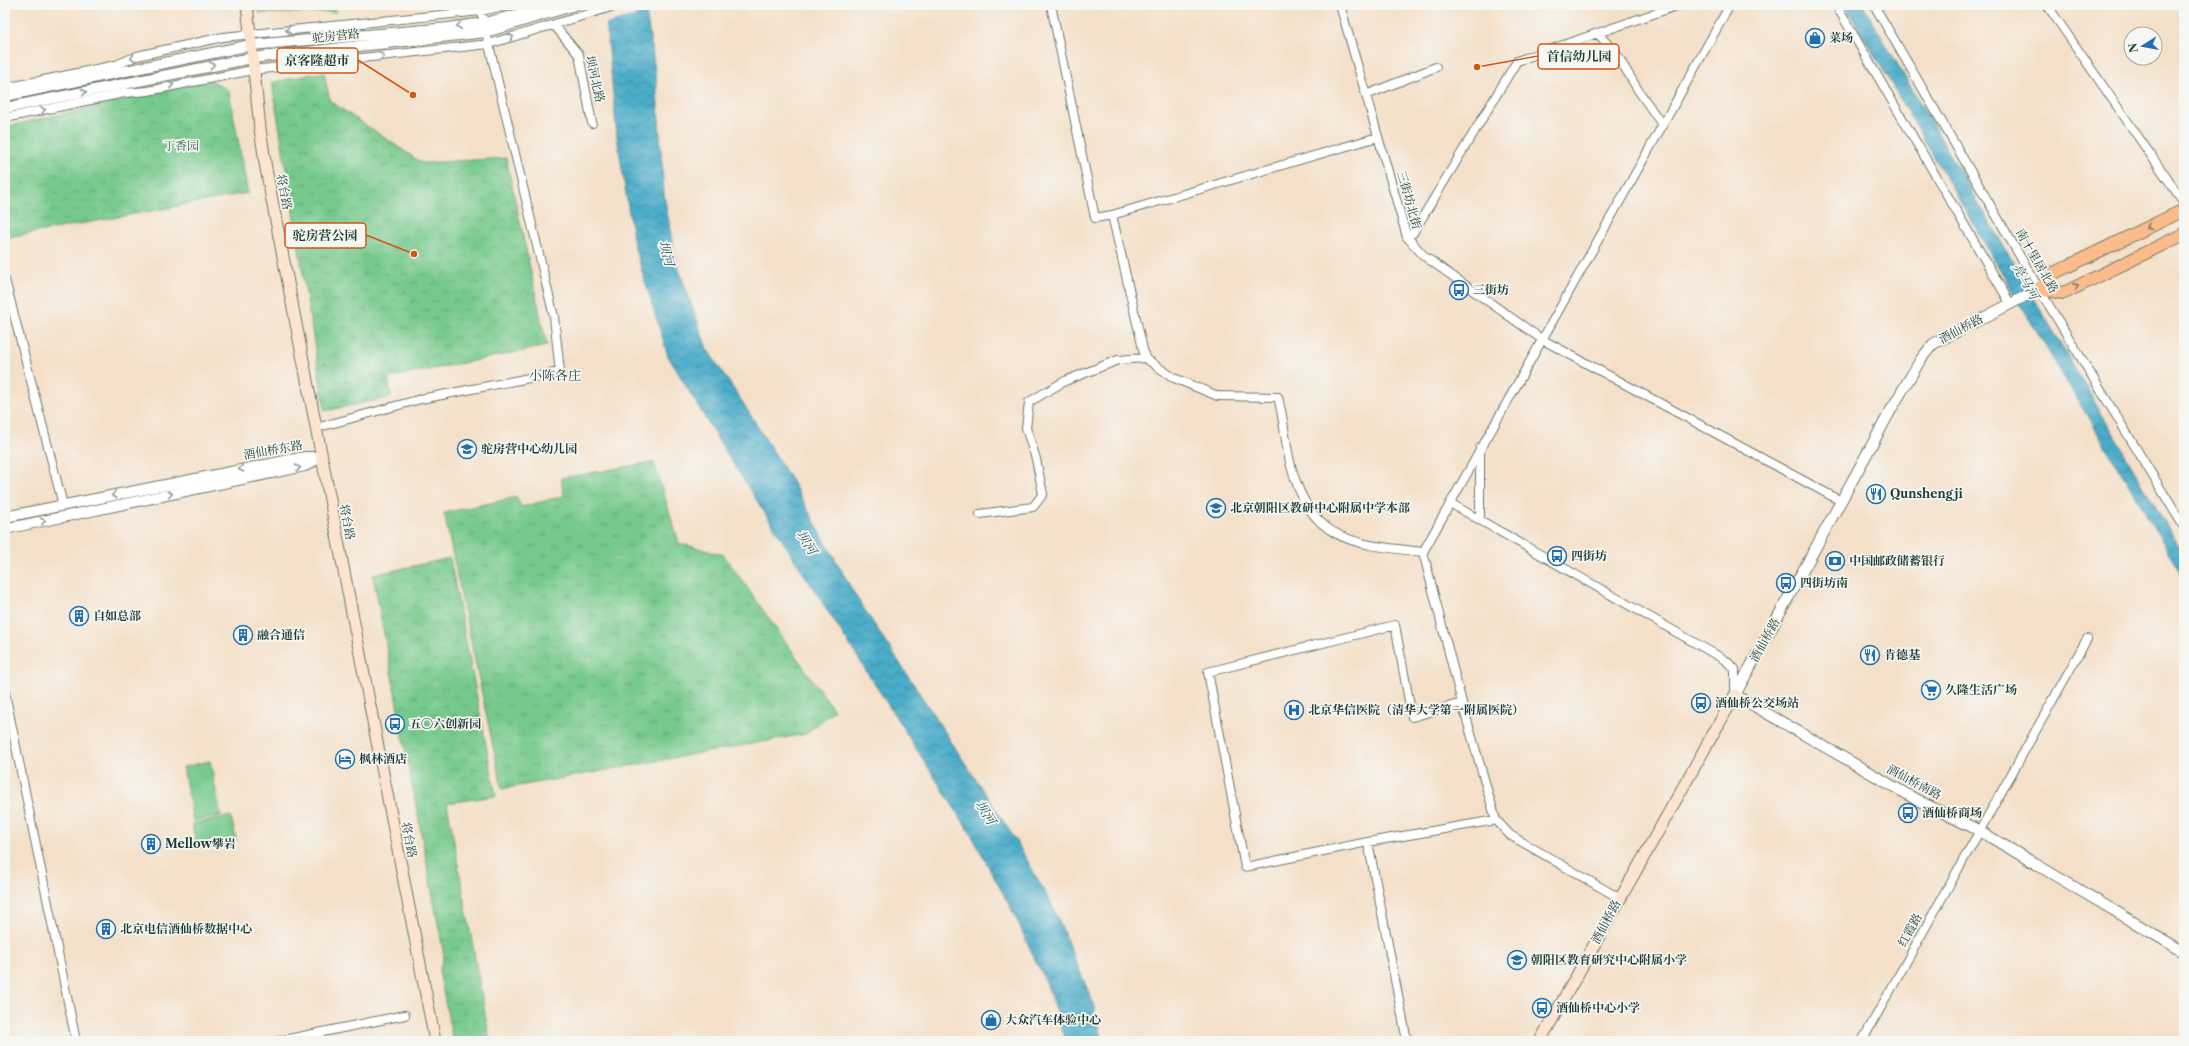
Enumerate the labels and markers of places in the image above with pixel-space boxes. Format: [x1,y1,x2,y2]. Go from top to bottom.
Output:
shop icon: 菜场 [1804,27,1826,49]
place label: 菜场 [1829,30,1853,45]
callout: 首信幼儿园 [1538,44,1619,69]
callout: 京客隆超市 [277,48,358,73]
callout: 驼房营公园 [285,223,366,248]
bus stop icon: 三街坊 [1448,279,1470,301]
place label: 三街坊 [1473,282,1509,297]
school or university icon: 驼房营中心幼儿园 [456,438,478,460]
place label: 驼房营中心幼儿园 [481,441,577,456]
restaurant icon: Qunshengji [1865,483,1887,505]
place label: Qunshengji [1890,486,1963,501]
school or university icon: 北京朝阳区教研中心附属中学本部 [1205,497,1227,519]
place label: 北京朝阳区教研中心附属中学本部 [1230,500,1410,515]
bus stop icon: 四街坊 [1546,545,1568,567]
place label: 四街坊 [1571,548,1607,563]
bank icon: 中国邮政储蓄银行 [1824,550,1846,572]
place label: 中国邮政储蓄银行 [1849,553,1945,568]
bus stop icon: 四街坊南 [1775,572,1797,594]
place label: 四街坊南 [1800,575,1848,590]
building icon: 自如总部 [68,605,90,627]
place label: 自如总部 [93,608,141,623]
building icon: 融合通信 [232,624,254,646]
place label: 融合通信 [257,627,305,642]
restaurant icon: 肯德基 [1859,644,1881,666]
place label: 肯德基 [1884,647,1921,662]
supermarket icon: 久隆生活广场 [1920,679,1942,701]
place label: 久隆生活广场 [1945,682,2017,697]
bus stop icon: 酒仙桥公交场站 [1690,692,1712,714]
place label: 酒仙桥公交场站 [1715,695,1799,710]
hospital icon: 北京华信医院（清华大学第一附属医院） [1283,699,1305,721]
place label: 北京华信医院（清华大学第一附属医院） [1308,702,1524,717]
bus stop icon: 五〇六创新园 [384,713,406,735]
place label: 五〇六创新园 [409,716,481,731]
hotel icon: 枫林酒店 [334,748,356,770]
place label: 枫林酒店 [359,751,407,766]
bus stop icon: 酒仙桥商场 [1897,802,1919,824]
place label: 酒仙桥商场 [1922,805,1982,820]
building icon: Mellow攀岩 [140,833,162,855]
place label: Mellow攀岩 [165,836,236,851]
building icon: 北京电信酒仙桥数据中心 [95,918,117,940]
place label: 北京电信酒仙桥数据中心 [120,921,252,936]
school or university icon: 朝阳区教育研究中心附属小学 [1506,949,1528,971]
place label: 朝阳区教育研究中心附属小学 [1531,952,1687,967]
bus stop icon: 酒仙桥中心小学 [1531,997,1553,1019]
place label: 酒仙桥中心小学 [1556,1000,1640,1015]
shop icon: 大众汽车体验中心 [980,1009,1002,1031]
place label: 大众汽车体验中心 [1005,1012,1101,1027]

